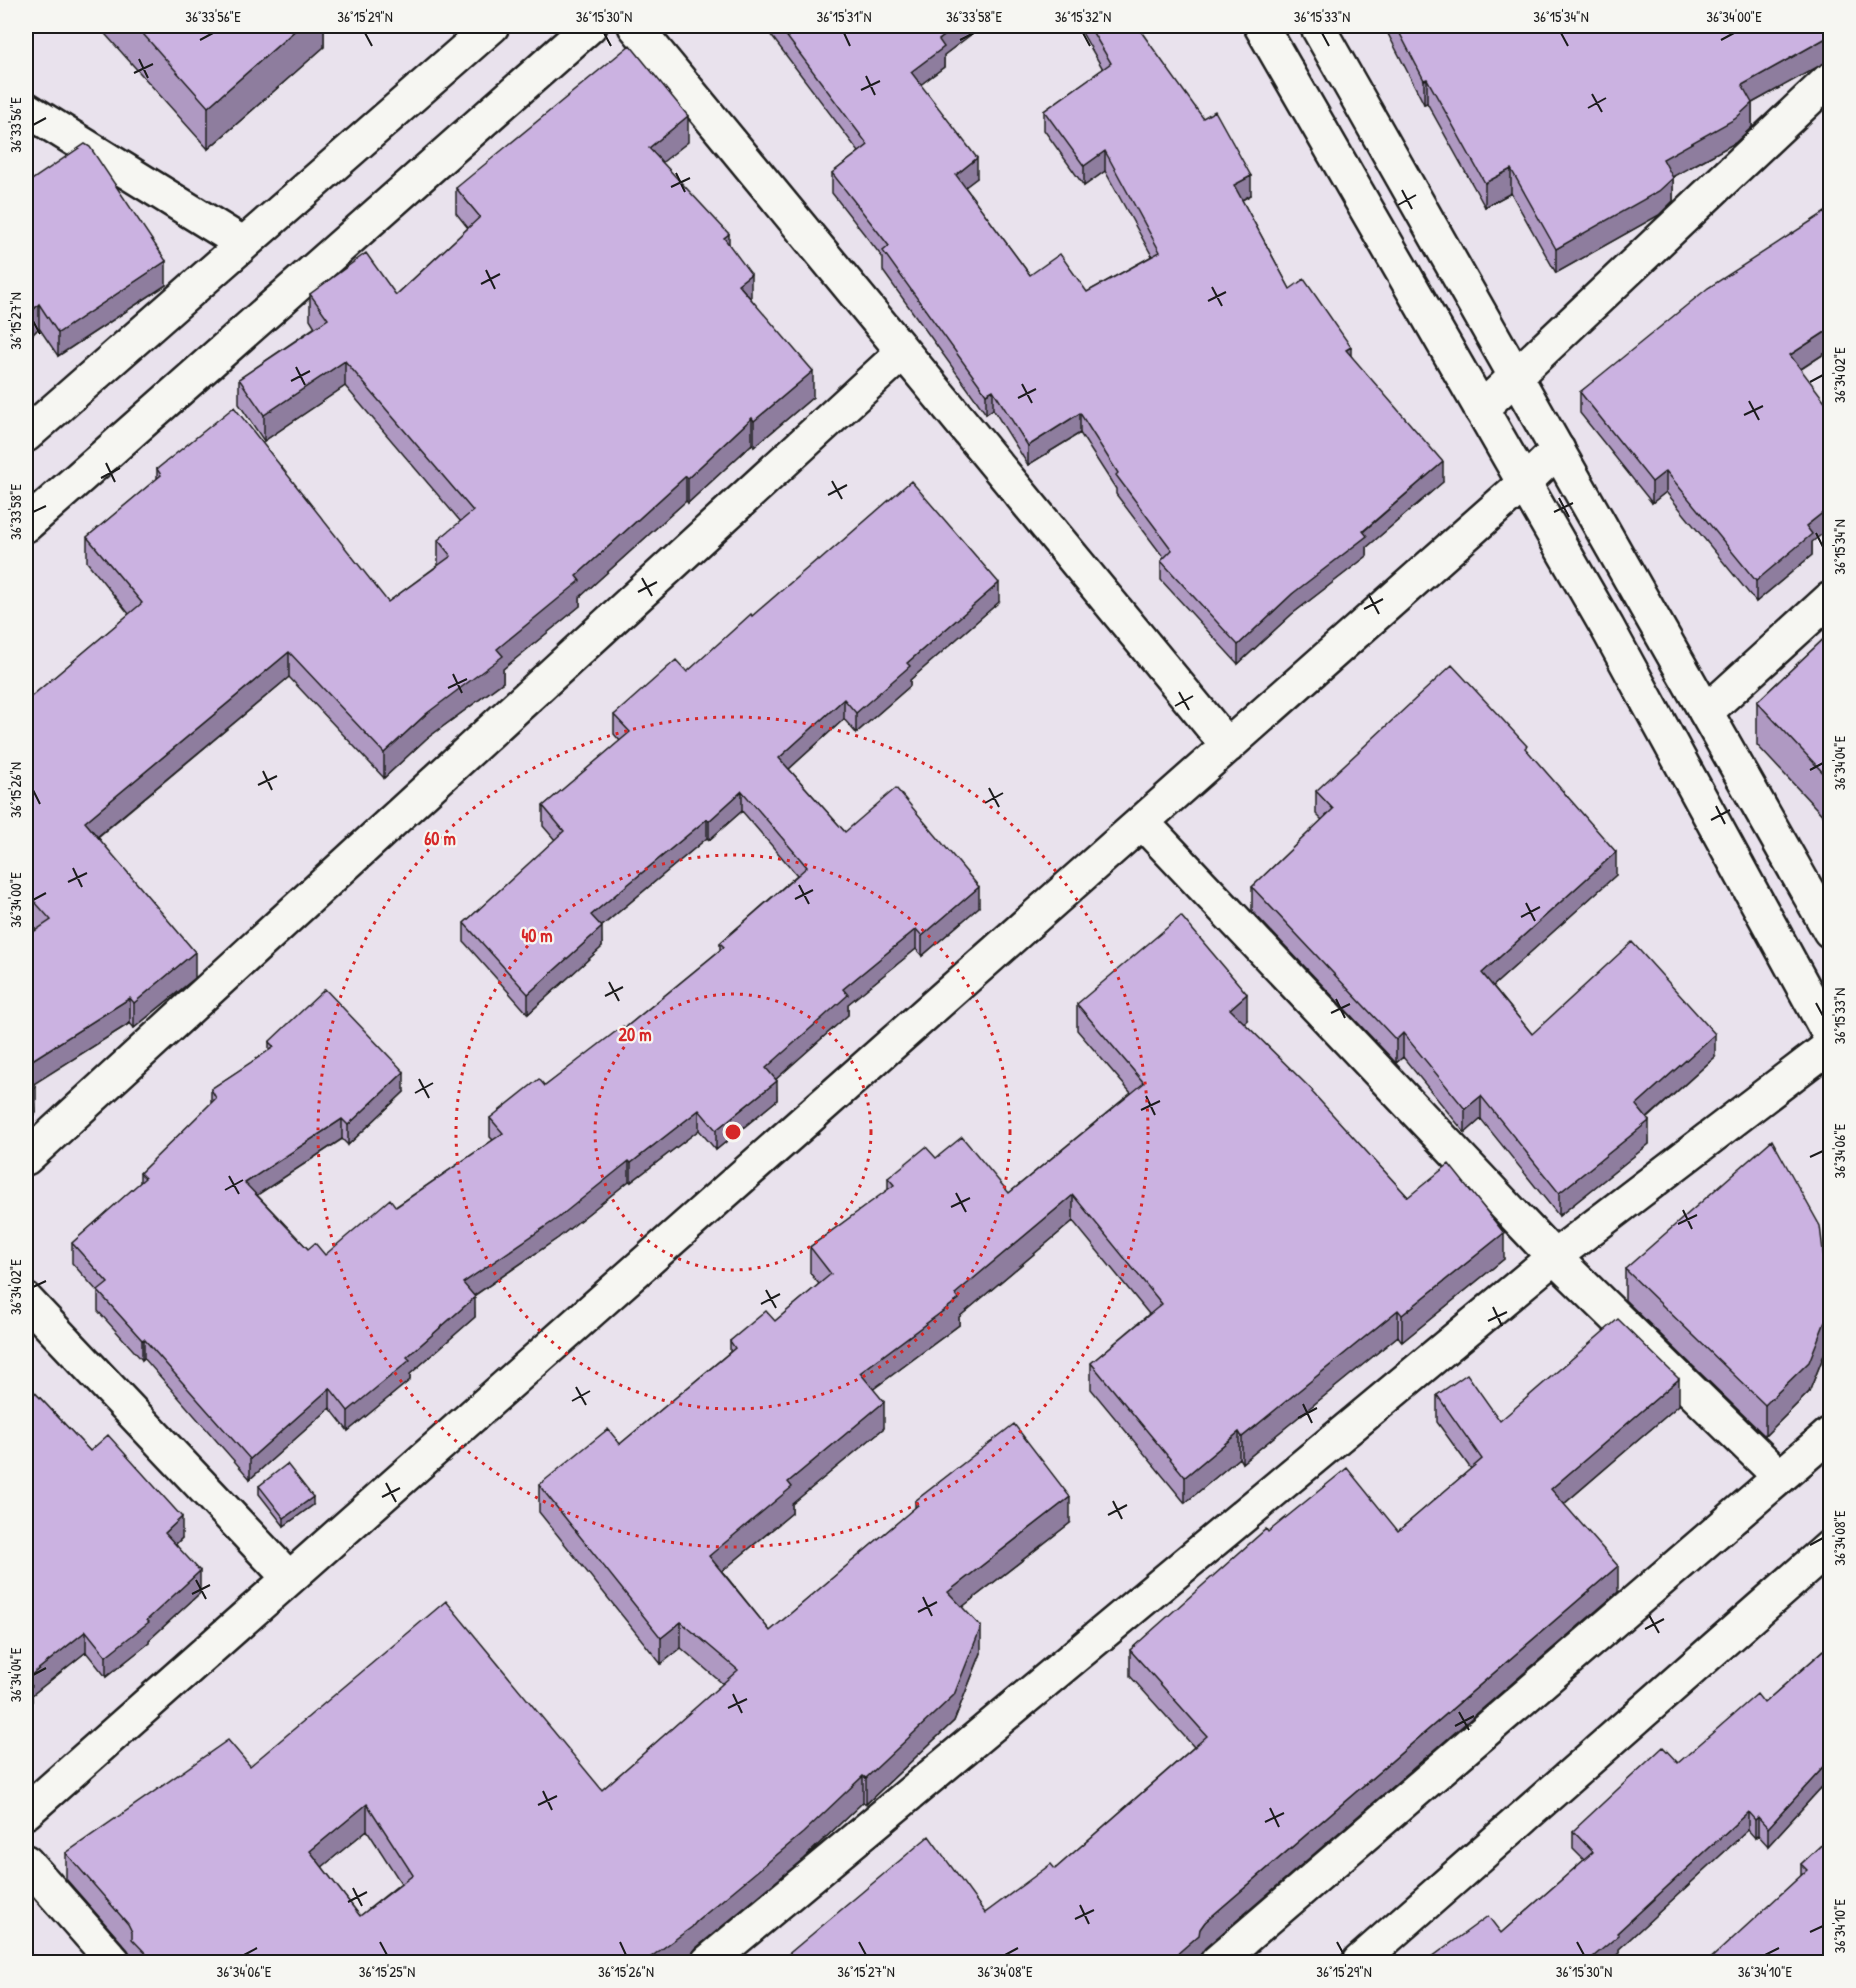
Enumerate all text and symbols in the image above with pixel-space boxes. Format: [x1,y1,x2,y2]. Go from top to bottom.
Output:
text: 36°33'56"E [185,6,241,27]
text: 36°15'29"N [337,6,393,27]
text: 36°15'30"N [576,6,632,27]
text: 36°15'31"N [816,6,872,27]
text: 36°33'58"E [946,6,1002,27]
text: 36°15'32"N [1055,6,1111,27]
text: 36°15'33"N [1294,6,1350,27]
text: 36°15'34"N [1533,6,1589,27]
text: 36°34'00"E [1706,6,1762,27]
text: 36°33'56"E [5,97,26,153]
text: 36°15'27"N [5,292,26,350]
text: 36°34'02"E [1829,347,1850,403]
text: 36°33'58"E [5,484,26,540]
text: 36°15'34"N [1829,519,1850,575]
text: 36°34'04"E [1829,735,1850,790]
text: 36°15'26"N [5,762,26,818]
text: 60 m [424,826,456,851]
text: 36°34'00"E [5,872,26,928]
text: 40 m [521,923,553,948]
text: 36°15'33"N [1829,988,1850,1044]
text: 20 m [619,1022,651,1047]
centre of rings [723,1122,743,1142]
text: 36°34'06"E [1829,1123,1850,1178]
text: 36°34'02"E [5,1259,26,1315]
text: 36°34'08"E [1829,1510,1850,1566]
text: 36°34'04"E [5,1647,26,1702]
text: 36°34'10"E [1829,1898,1850,1953]
text: 36°34'06"E [217,1961,272,1982]
text: 36°15'25"N [359,1961,415,1982]
text: 36°15'26"N [598,1961,654,1982]
text: 36°15'27"N [837,1961,895,1982]
text: 36°34'08"E [977,1961,1033,1982]
text: 36°15'29"N [1316,1961,1372,1982]
text: 36°15'30"N [1556,1961,1612,1982]
text: 36°34'10"E [1738,1961,1793,1982]

